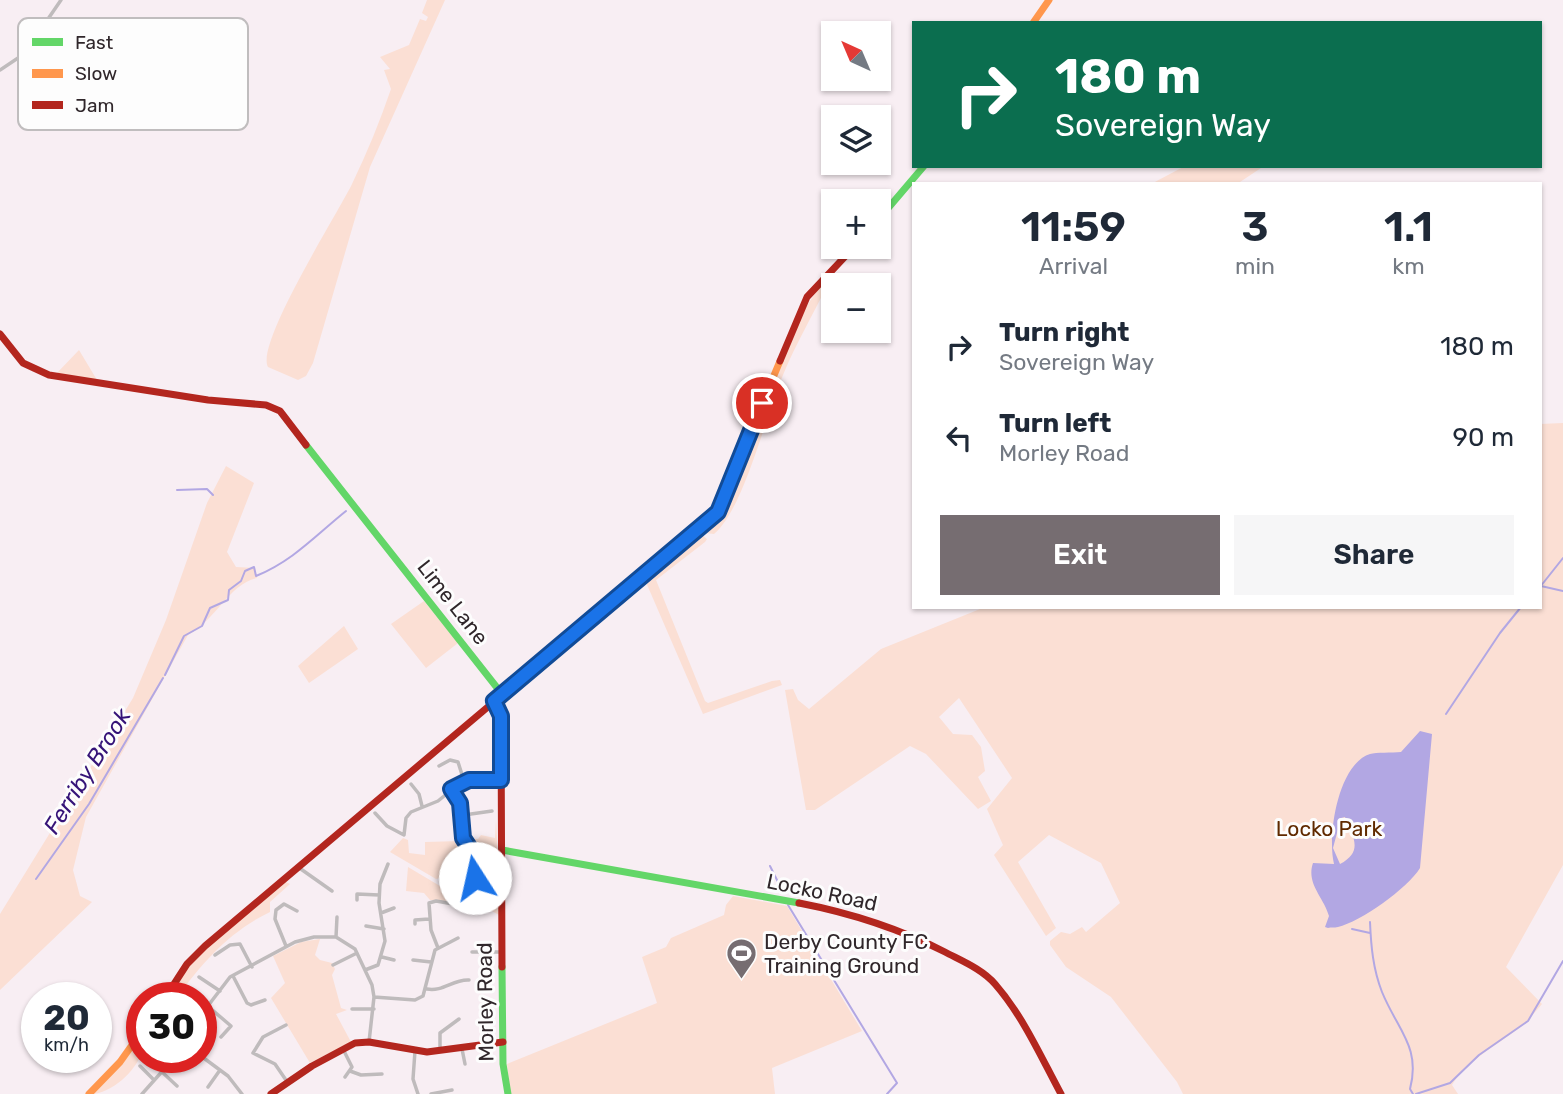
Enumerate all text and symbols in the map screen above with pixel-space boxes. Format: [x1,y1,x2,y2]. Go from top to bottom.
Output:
legend [18,18,248,130]
north arrow [821,21,891,91]
map controls [821,21,891,343]
text: Fast [75,31,114,54]
text: 180 m [1055,47,1201,105]
icon: right [940,49,1031,140]
text: Slow [75,62,117,85]
text: Jam [75,94,114,117]
button: layers [821,105,891,175]
text: Sovereign Way [1055,106,1271,144]
button: + [821,189,891,259]
text: 11:59 [1021,202,1126,252]
text: 3 [1241,202,1269,252]
text: 1.1 [1384,202,1433,252]
text: Arrival [1039,252,1108,280]
text: min [1235,252,1275,280]
text: km [1392,252,1425,280]
button: − [821,273,891,343]
text: Turn right [999,317,1129,348]
icon: right [940,328,978,366]
text: 180 m [1440,331,1514,362]
text: Sovereign Way [999,348,1154,376]
pin [732,373,792,433]
icon: arrive [743,384,781,422]
text: Turn left [999,408,1111,439]
icon: left [940,419,978,457]
text: 90 m [1453,422,1514,453]
text: Morley Road [999,439,1129,467]
button: Exit [940,515,1220,595]
button: Share [1234,515,1514,595]
street label: Lime Lane [412,555,494,649]
water label: Ferriby Brook [37,702,137,839]
park label: Locko Park [1276,816,1382,841]
position arrow [438,841,512,915]
street label: Locko Road [764,868,880,916]
place label: Derby County FC Training Ground [764,929,928,978]
sports icon: Derby County FC Training Ground [724,936,758,980]
street label: Morley Road [471,942,499,1062]
speed limit sign: 30 [126,982,217,1073]
text: 20 [43,997,90,1039]
text: km/h [44,1034,89,1056]

